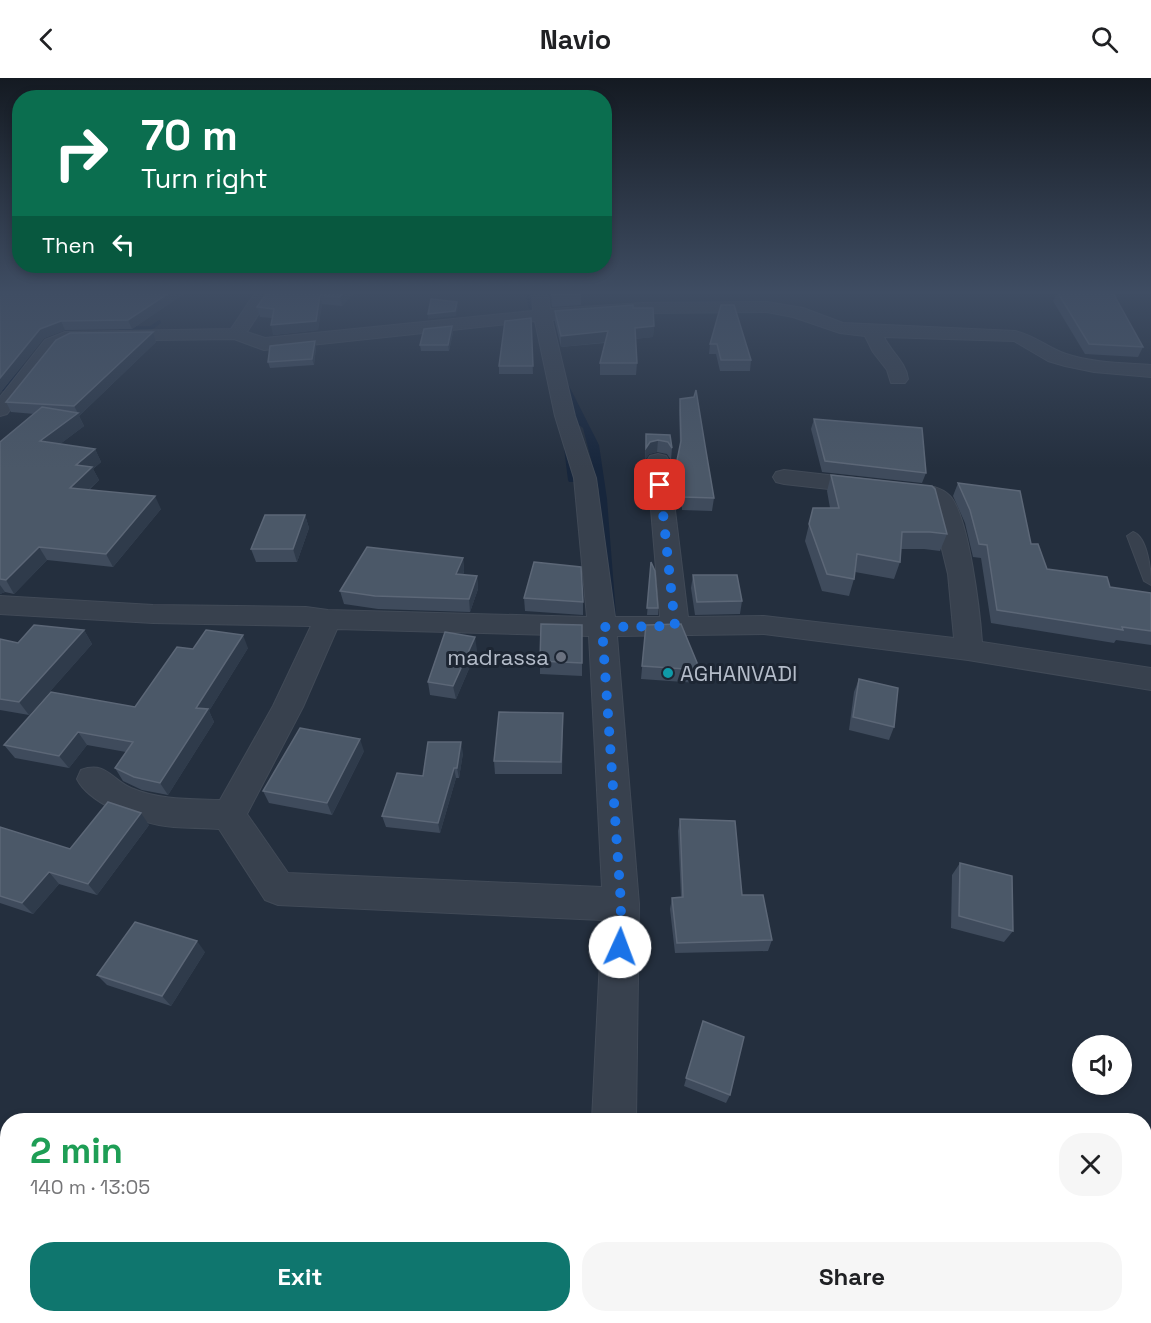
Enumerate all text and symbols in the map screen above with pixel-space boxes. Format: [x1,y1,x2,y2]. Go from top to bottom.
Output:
text: Navio [540,22,611,57]
icon: back [30,23,63,56]
icon: search [1088,23,1121,56]
text: 70 m [141,109,238,162]
icon: right [42,114,120,192]
text: Turn right [141,161,268,196]
icon: left [107,228,140,261]
text: Then [42,231,95,259]
pin [634,459,685,510]
icon: arrive [643,468,676,501]
place label: madrassa [447,643,549,671]
marker: madrassa [554,650,568,664]
place label: AGHANVADI [680,659,797,687]
marker: AGHANVADI [661,666,675,680]
position arrow [588,915,652,979]
map controls [1072,1035,1132,1095]
button: sound [1072,1035,1132,1095]
text: 2 min [30,1128,123,1174]
button: close [1059,1133,1122,1196]
text: 140 m · 13:05 [30,1174,150,1200]
button: Exit [30,1242,570,1311]
button: Share [582,1242,1122,1311]

